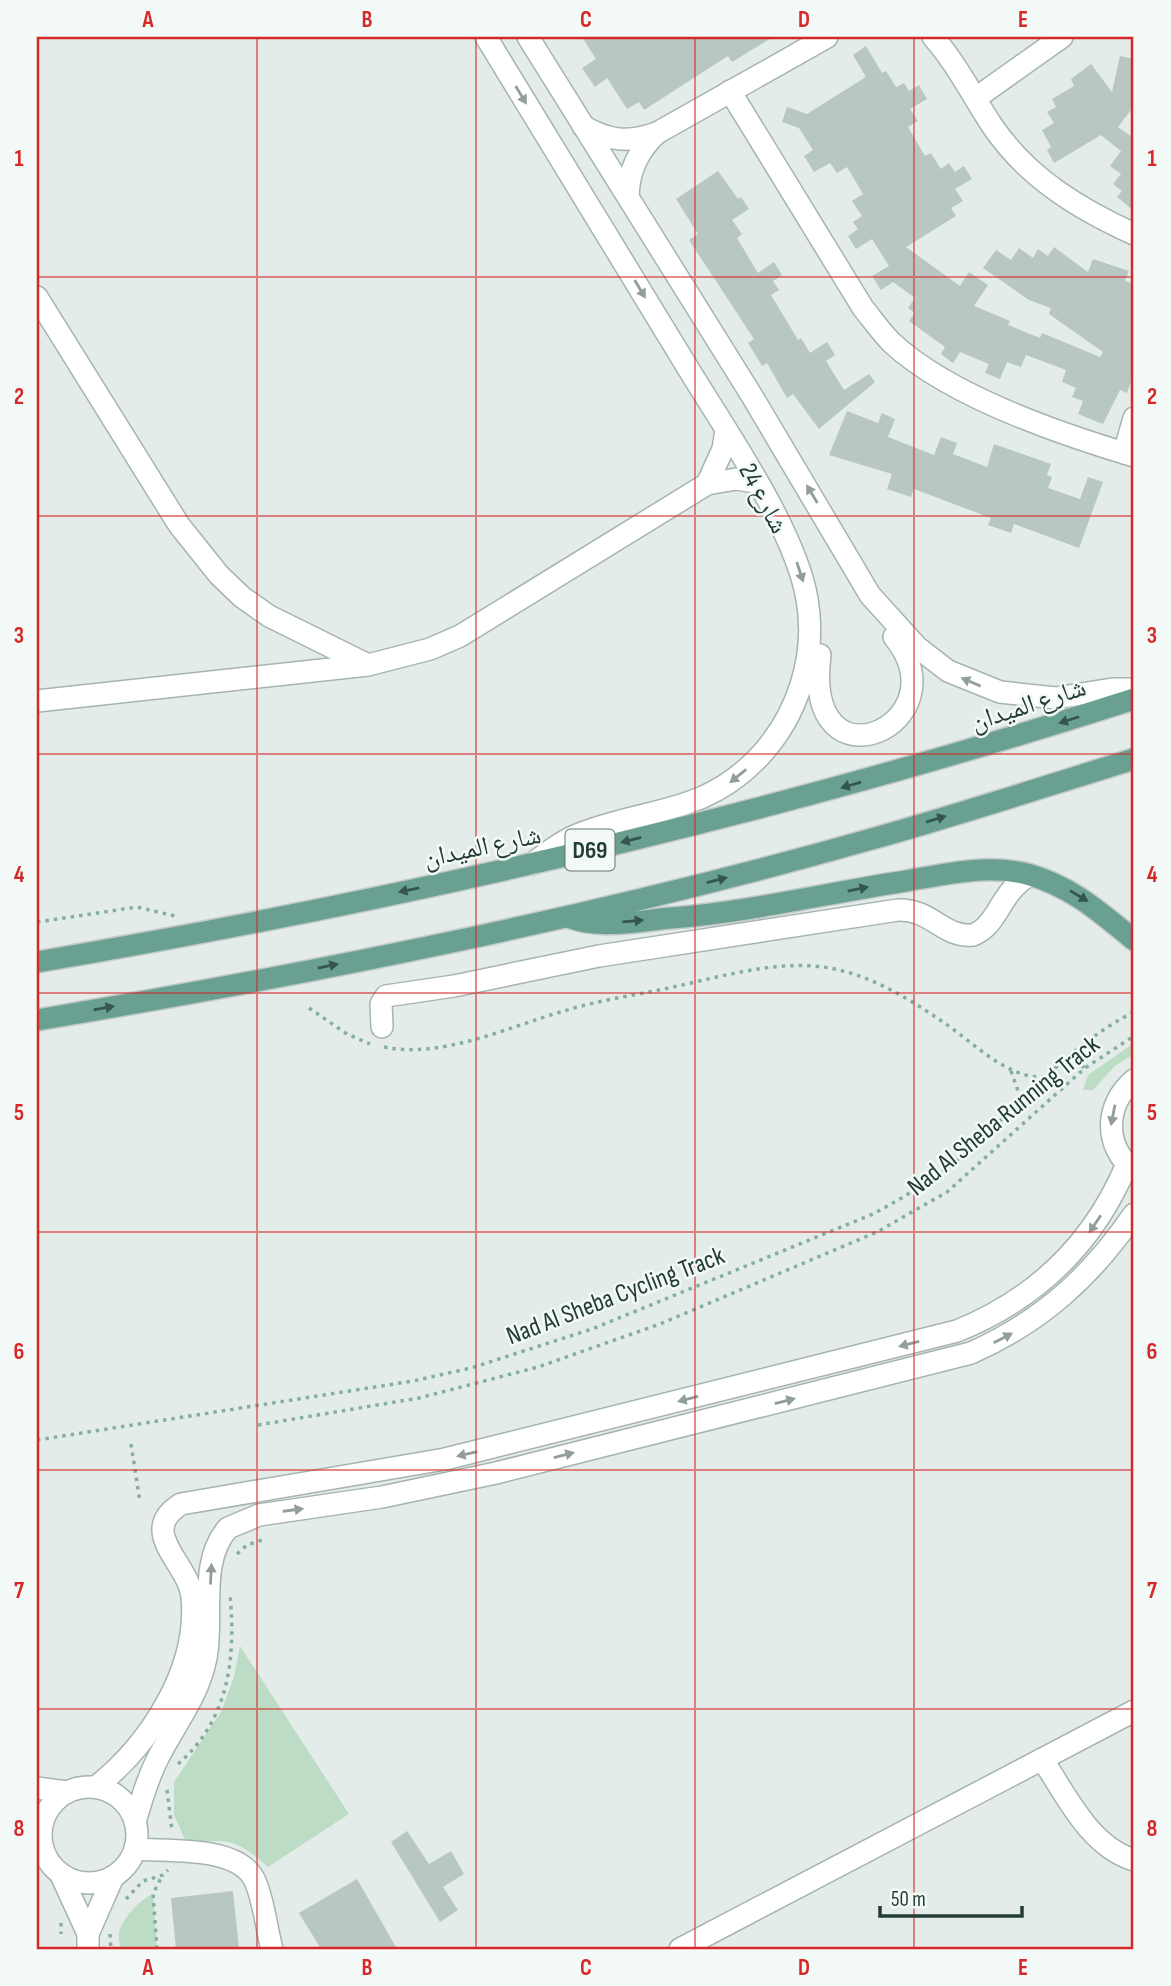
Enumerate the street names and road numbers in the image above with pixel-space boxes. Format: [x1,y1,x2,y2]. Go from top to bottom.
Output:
street label: شارع 24 [731,458,794,539]
street label: شارع الميدان [967,672,1090,739]
street label: شارع الميدان [421,820,544,875]
road number: D69 [566,830,614,870]
street label: Nad Al Sheba Running Track [902,1029,1106,1203]
street label: Nad Al Sheba Cycling Track [502,1241,729,1352]

